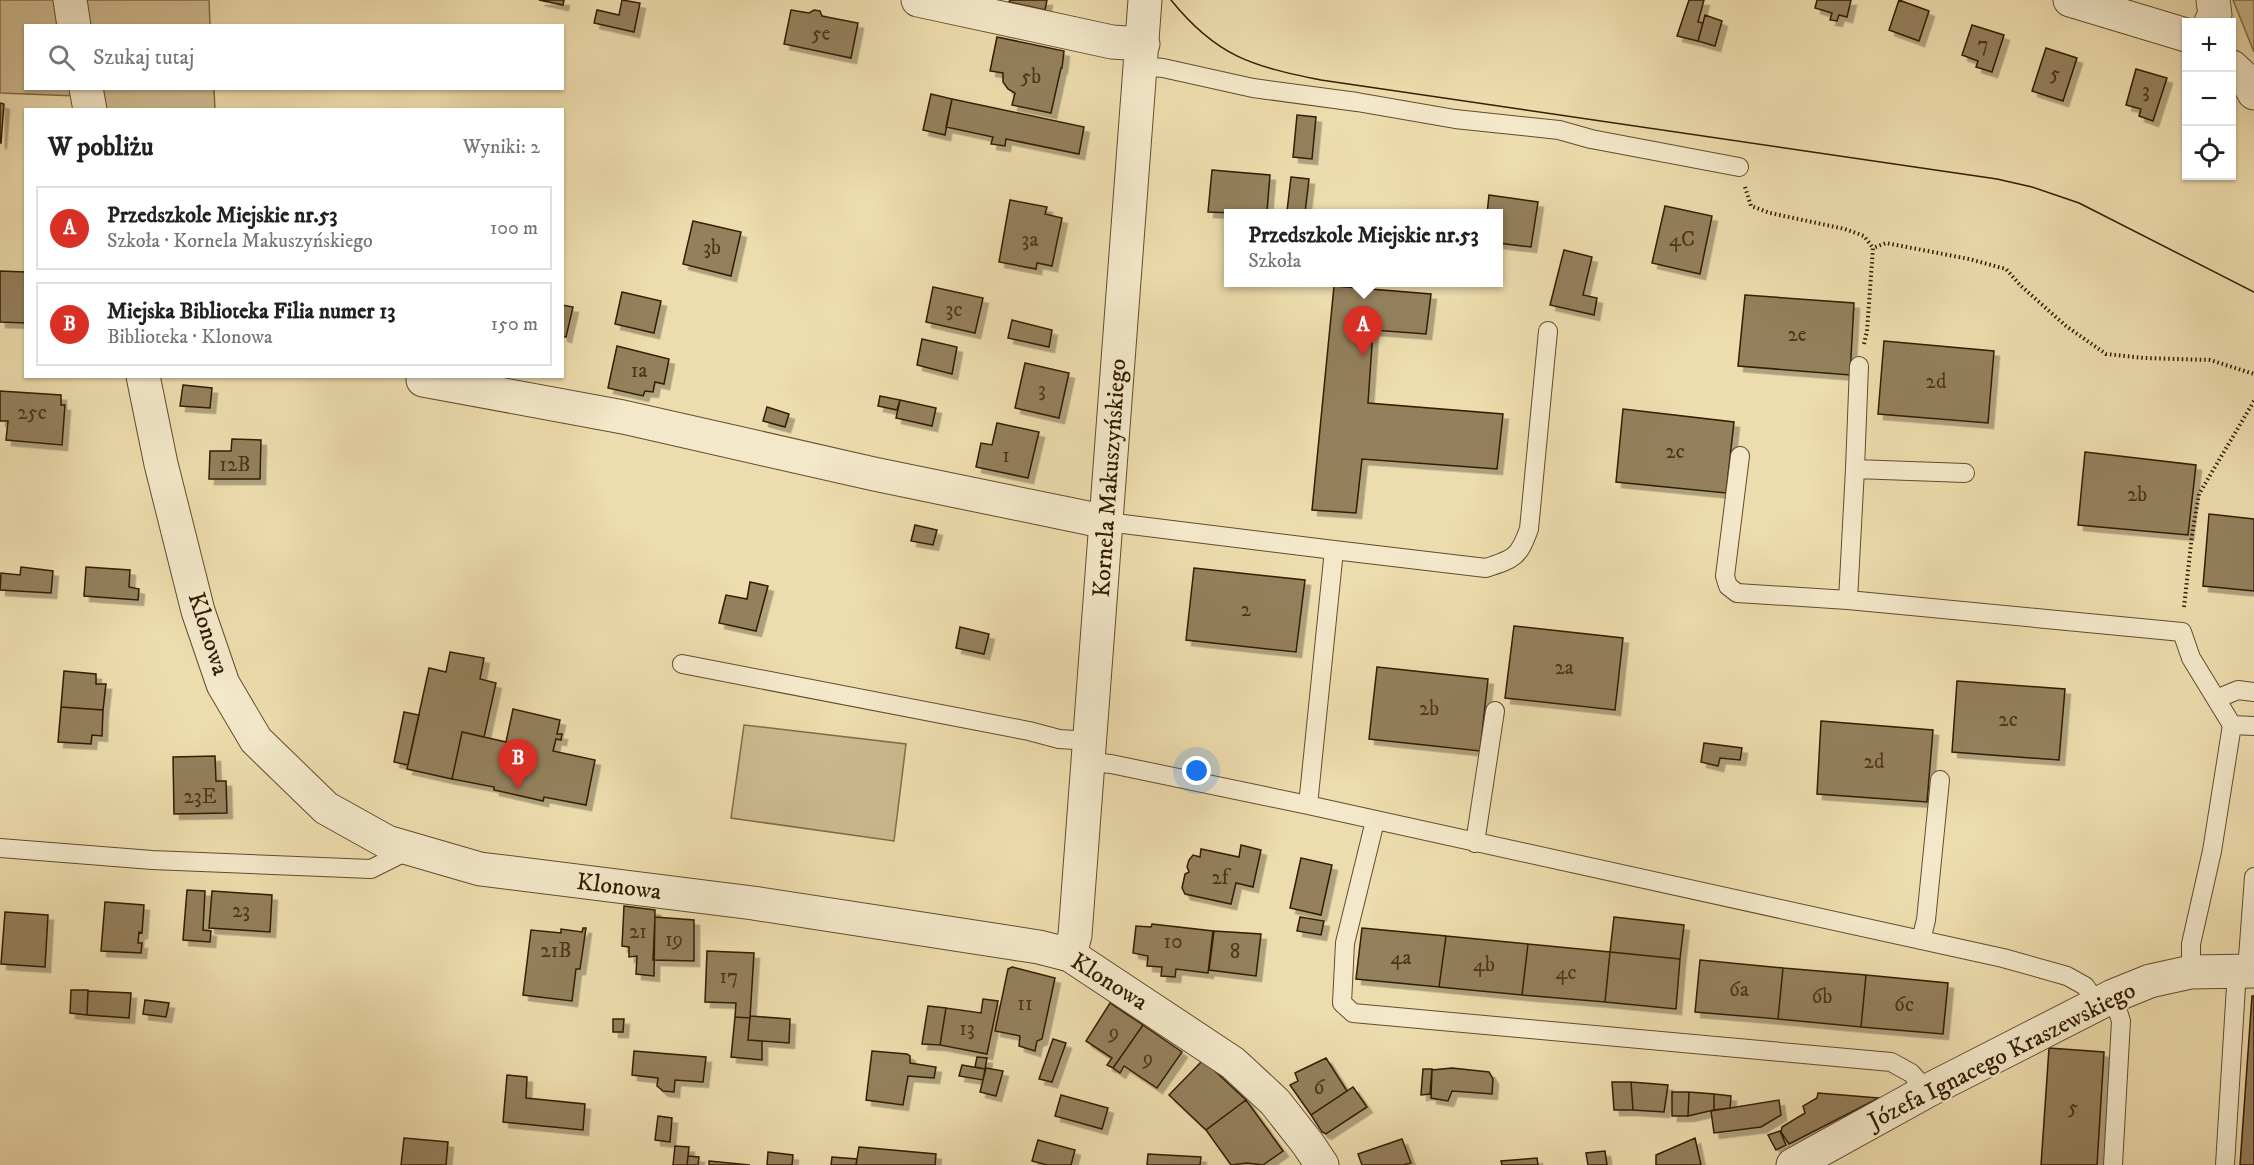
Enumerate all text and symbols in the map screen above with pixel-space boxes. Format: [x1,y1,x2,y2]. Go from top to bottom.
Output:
map controls [2182,18,2236,180]
button: + [2182,18,2236,72]
house number: 5e [811,21,831,47]
search box [24,24,564,90]
house number: 7 [1977,32,1989,58]
icon: search [45,41,78,74]
text: Szukaj tutaj [93,44,194,71]
house number: 5 [2050,61,2060,87]
house number: 5b [1021,64,1041,90]
button: − [2182,72,2236,126]
house number: 3 [2142,78,2150,104]
button: locate [2182,126,2236,180]
text: W pobliżu [48,131,153,164]
text: Wyniki: 2 [463,135,540,160]
text: Przedszkole Miejskie nr.53 [107,202,338,229]
popup [1224,209,1503,287]
text: A [63,216,76,241]
text: 100 m [490,216,538,241]
text: Przedszkole Miejskie nr.53 [1248,222,1479,249]
house number: 3a [1022,227,1038,253]
house number: 4C [1669,227,1695,253]
text: Szkoła · Kornela Makuszyńskiego [107,229,373,254]
house number: 3b [703,235,721,261]
text: Szkoła [1248,249,1301,274]
house number: 3c [946,297,962,323]
text: Miejska Biblioteka Filia numer 13 [107,298,396,325]
pin: A [1344,306,1382,356]
text: B [63,312,76,337]
text: 150 m [491,312,538,337]
house number: 2e [1787,322,1807,348]
text: Biblioteka · Klonowa [107,325,272,350]
house number: 1a [631,358,647,384]
street label: Kornela Makuszyńskiego [1087,358,1133,598]
house number: 2d [1926,369,1947,395]
house number: 3 [1038,377,1046,403]
house number: 25c [17,400,47,426]
house number: 2c [1665,439,1685,465]
house number: 1 [1002,443,1010,469]
house number: 12B [219,452,251,478]
house number: 2b [2127,482,2147,508]
street label: Klonowa [181,589,236,680]
house number: 2 [1241,597,1252,623]
house number: 2a [1554,655,1574,681]
house number: 2b [1419,696,1439,722]
house number: 2c [1998,707,2018,733]
pin: B [498,740,538,789]
house number: 2d [1864,749,1885,775]
your location [1182,756,1211,785]
house number: 23E [183,784,217,810]
house number: 2f [1211,865,1232,891]
street label: Klonowa [575,867,664,907]
house number: 23 [232,898,250,924]
house number: 21 [629,919,647,945]
house number: 19 [665,927,683,953]
house number: 10 [1164,929,1182,955]
house number: 21B [540,938,572,964]
house number: 8 [1230,939,1240,965]
house number: 4a [1390,945,1412,971]
street label: Klonowa [1065,947,1154,1018]
house number: 4b [1473,952,1495,978]
house number: 4c [1555,960,1577,986]
house number: 17 [720,964,738,990]
street label: Józefa Ignacego Kraszewskiego [1861,975,2141,1138]
house number: 6a [1729,977,1749,1003]
house number: 6b [1812,984,1833,1010]
house number: 11 [1017,991,1033,1017]
house number: 6c [1894,992,1914,1018]
house number: 13 [959,1016,975,1042]
house number: 9 [1108,1020,1119,1046]
house number: 9 [1142,1046,1153,1072]
house number: 6 [1314,1075,1326,1101]
house number: 5 [2068,1095,2078,1121]

